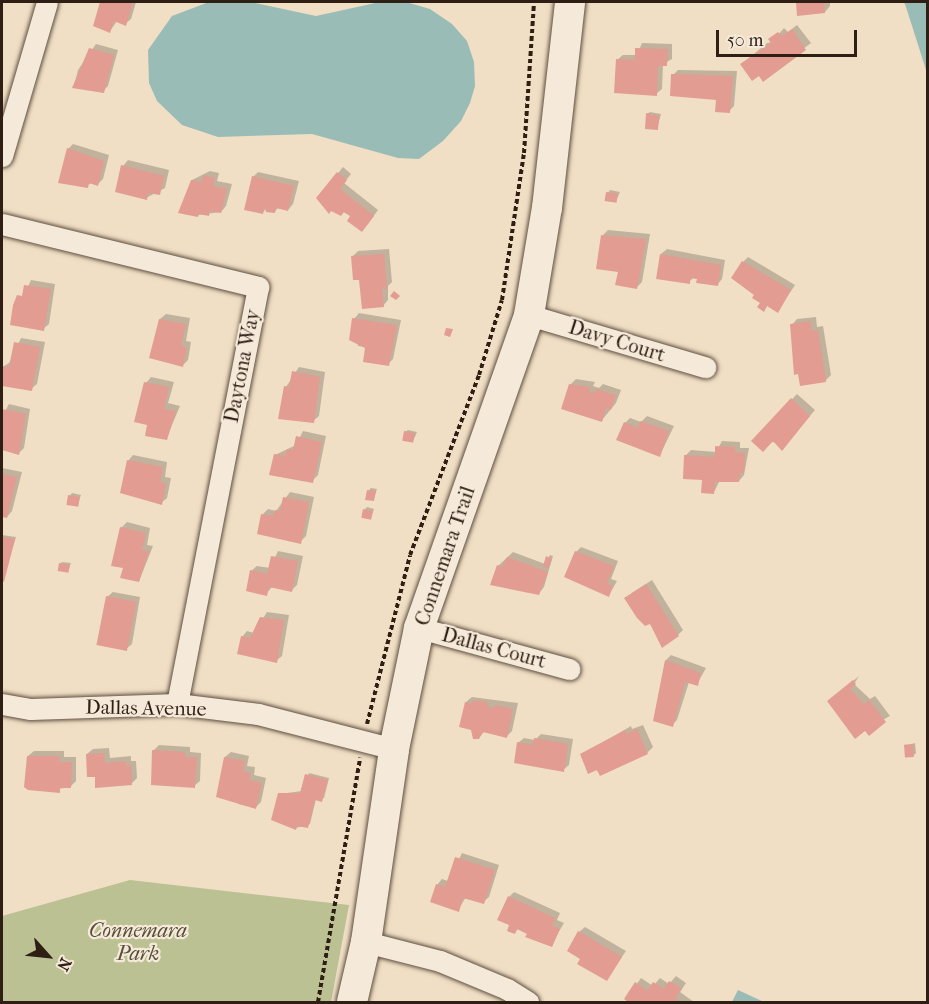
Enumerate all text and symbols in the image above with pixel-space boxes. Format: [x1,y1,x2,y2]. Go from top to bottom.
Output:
scale bar [719,18,860,56]
text: 50 m [727,30,763,51]
street label: Daytona Way [219,307,265,425]
street label: Davy Court [566,315,668,367]
street label: Connemara Trail [410,483,480,629]
street label: Dallas Court [439,623,549,673]
street label: Dallas Avenue [85,695,207,721]
park label: Connemara Park [89,918,187,965]
north arrow [18,926,78,986]
text: N [53,955,76,974]

